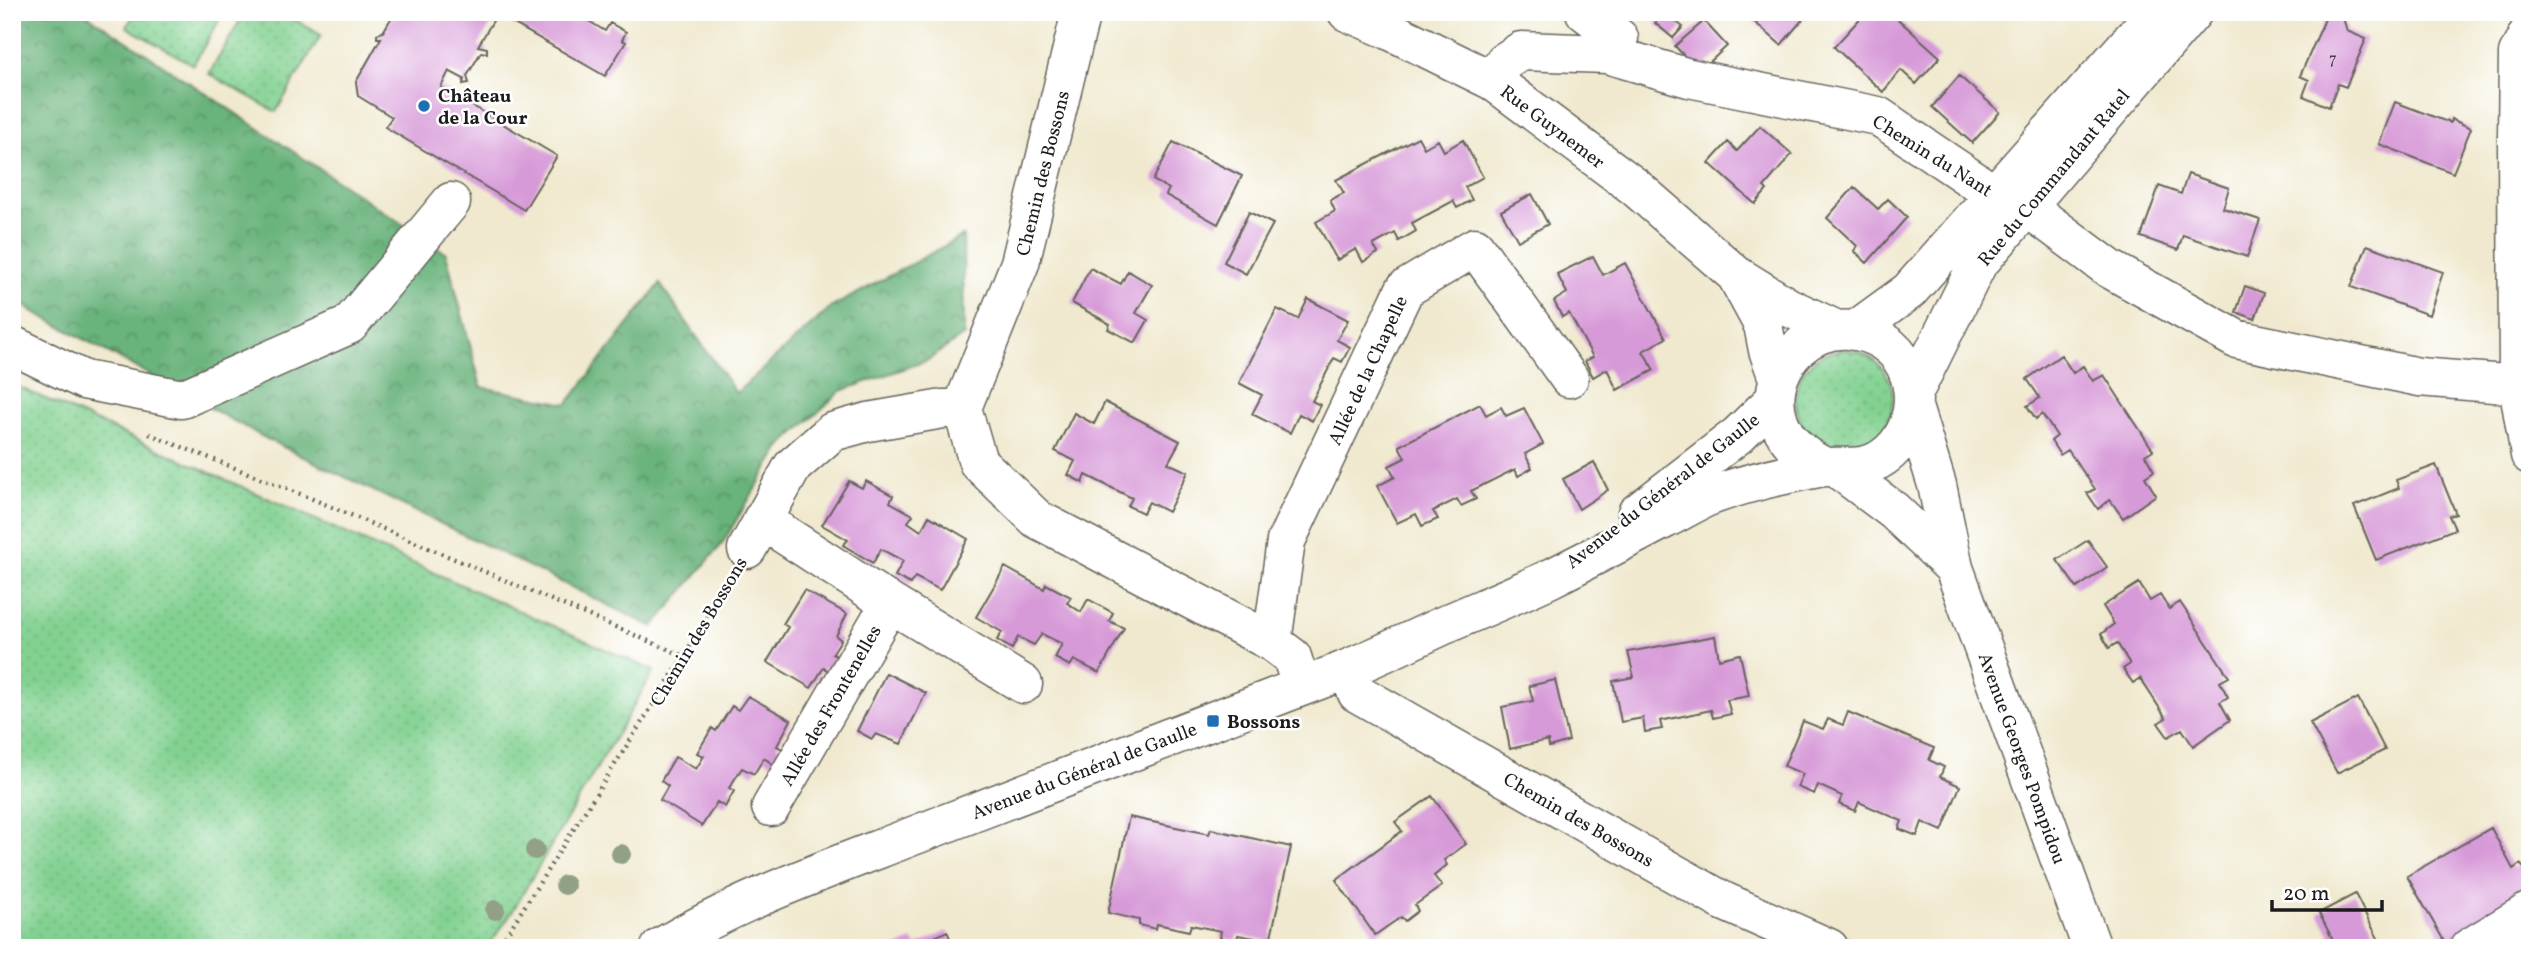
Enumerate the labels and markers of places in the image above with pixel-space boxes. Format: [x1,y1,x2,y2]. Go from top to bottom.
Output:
place label: Château de la Cour [438,84,527,132]
marker: Château de la Cour [416,98,432,114]
place label: Bossons [1227,710,1300,736]
marker: Bossons [1205,713,1221,729]

